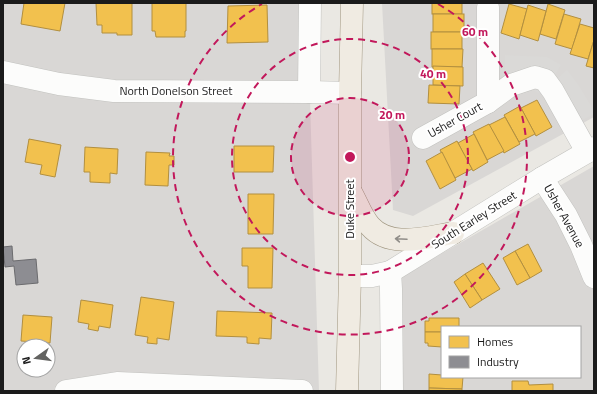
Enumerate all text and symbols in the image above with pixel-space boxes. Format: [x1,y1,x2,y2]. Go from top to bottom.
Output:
text: 60 m [462,22,488,41]
text: 40 m [420,64,446,83]
street label: North Donelson Street [119,81,233,100]
street label: Usher Court [424,96,486,142]
text: 20 m [379,105,405,124]
centre of rings [343,150,357,164]
street label: Duke Street [340,179,359,239]
street label: Usher Avenue [539,180,590,251]
street label: South Earley Street [427,185,521,253]
one-way arrow [395,235,408,243]
legend [441,326,581,378]
text: Homes [477,332,513,351]
north arrow [16,338,56,378]
text: Industry [477,352,519,371]
text: N [18,355,35,366]

